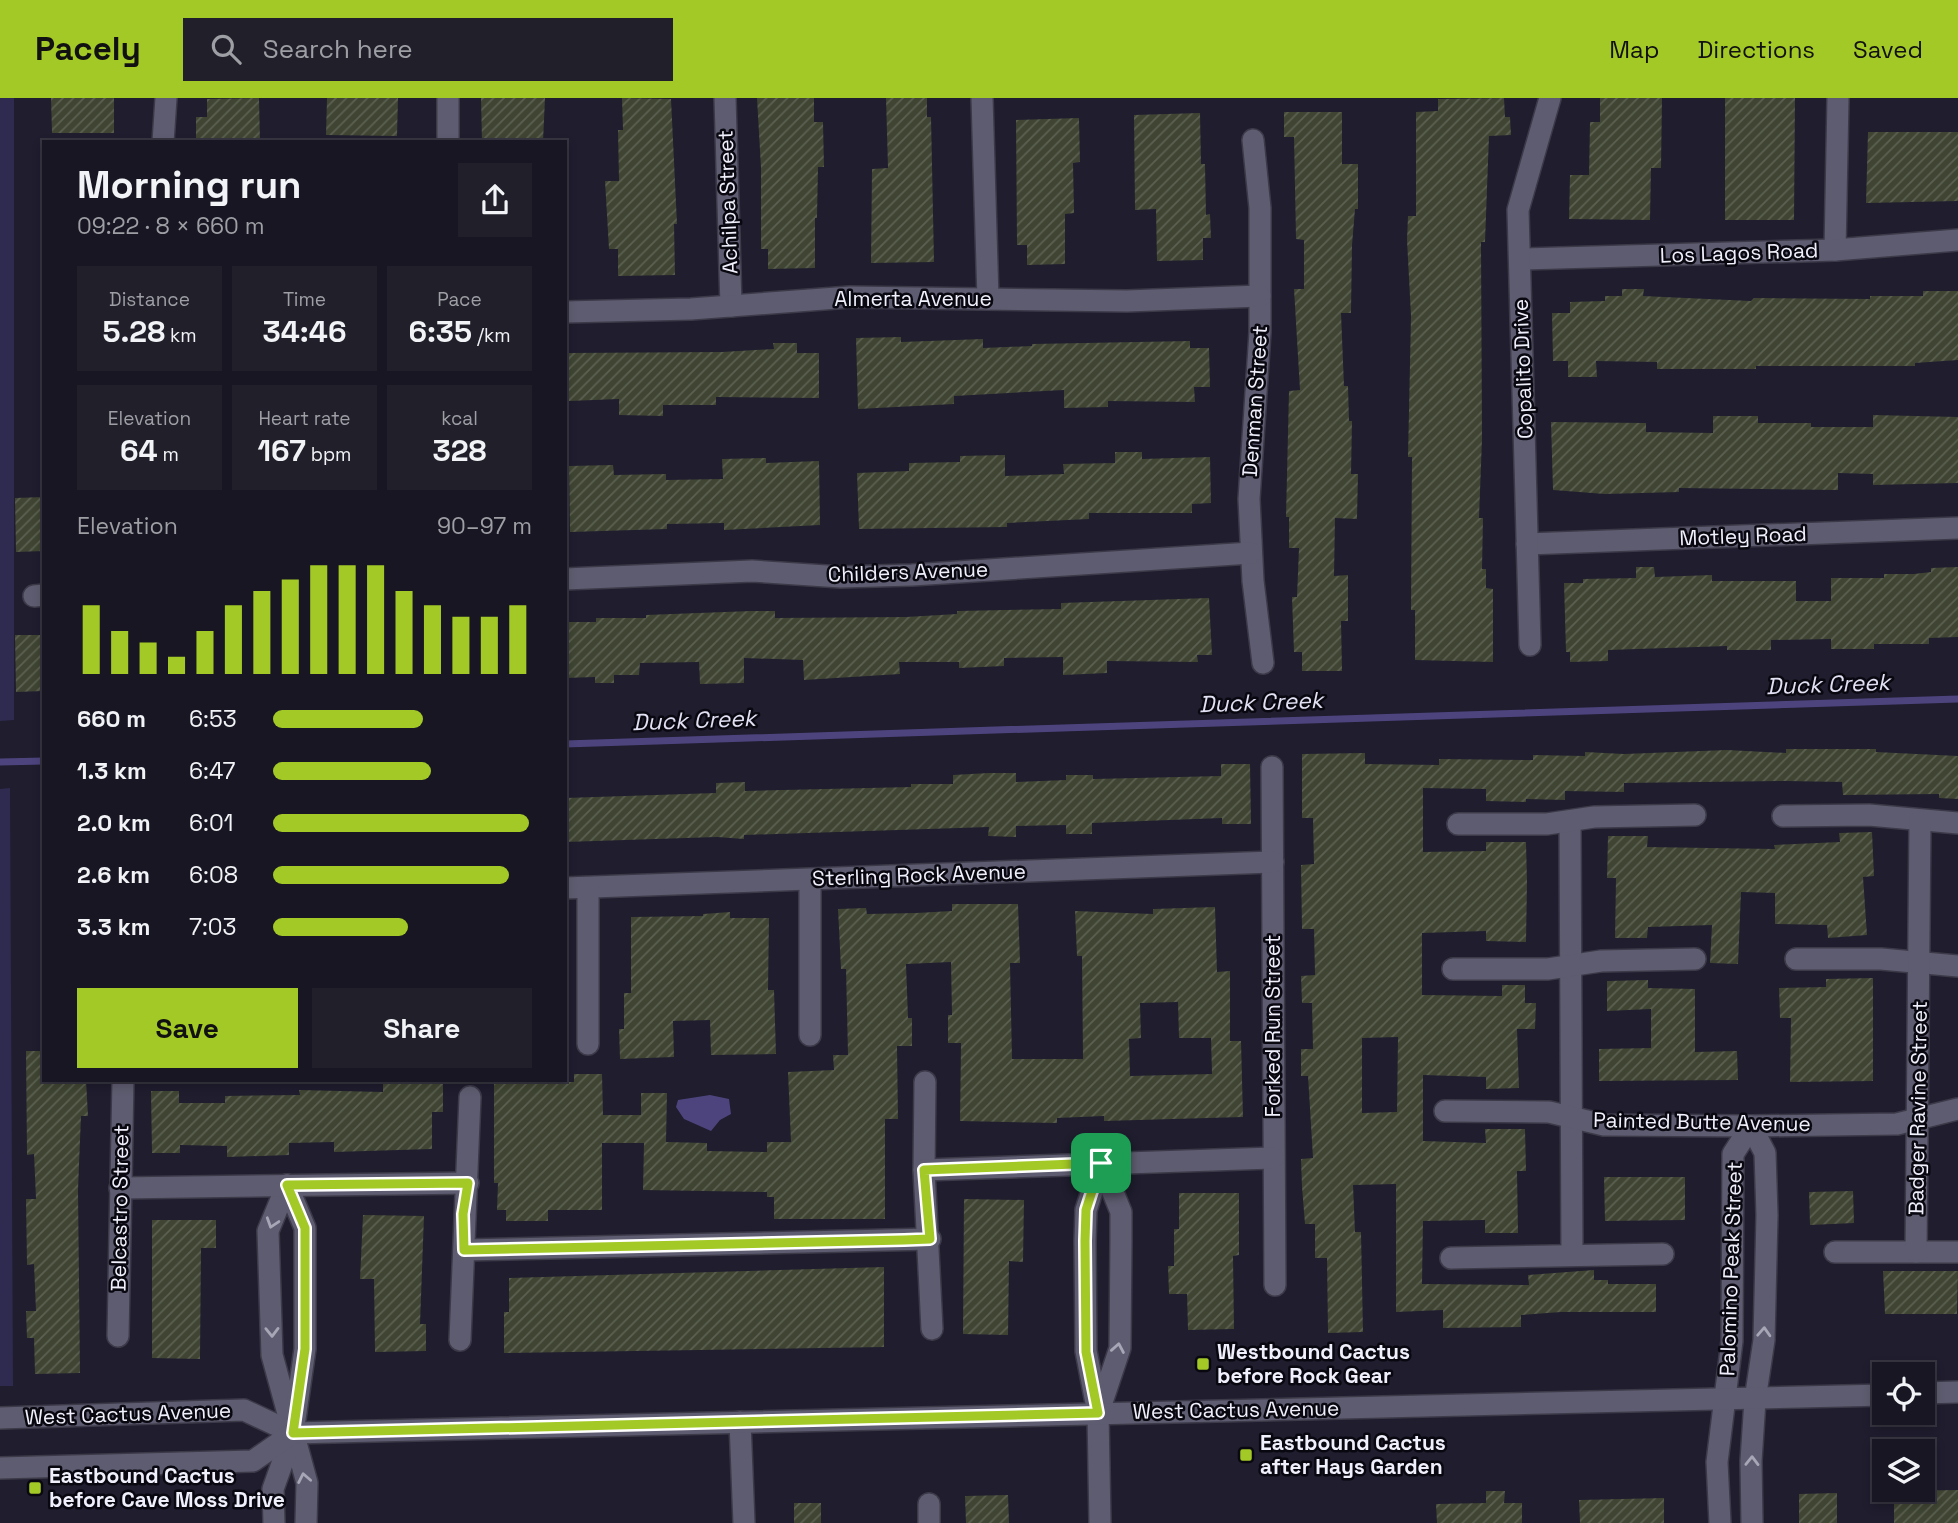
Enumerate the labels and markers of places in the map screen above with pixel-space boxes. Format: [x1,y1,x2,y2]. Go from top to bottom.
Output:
pin [1071,1133,1131,1193]
place label: Westbound Cactus before Rock Gear [1217,1338,1410,1389]
marker: Westbound Cactus before Rock Gear [1195,1356,1211,1372]
place label: Eastbound Cactus after Hays Garden [1260,1429,1446,1480]
marker: Eastbound Cactus after Hays Garden [1238,1447,1254,1463]
place label: Eastbound Cactus before Cave Moss Drive [49,1462,285,1513]
marker: Eastbound Cactus before Cave Moss Drive [27,1480,43,1496]

